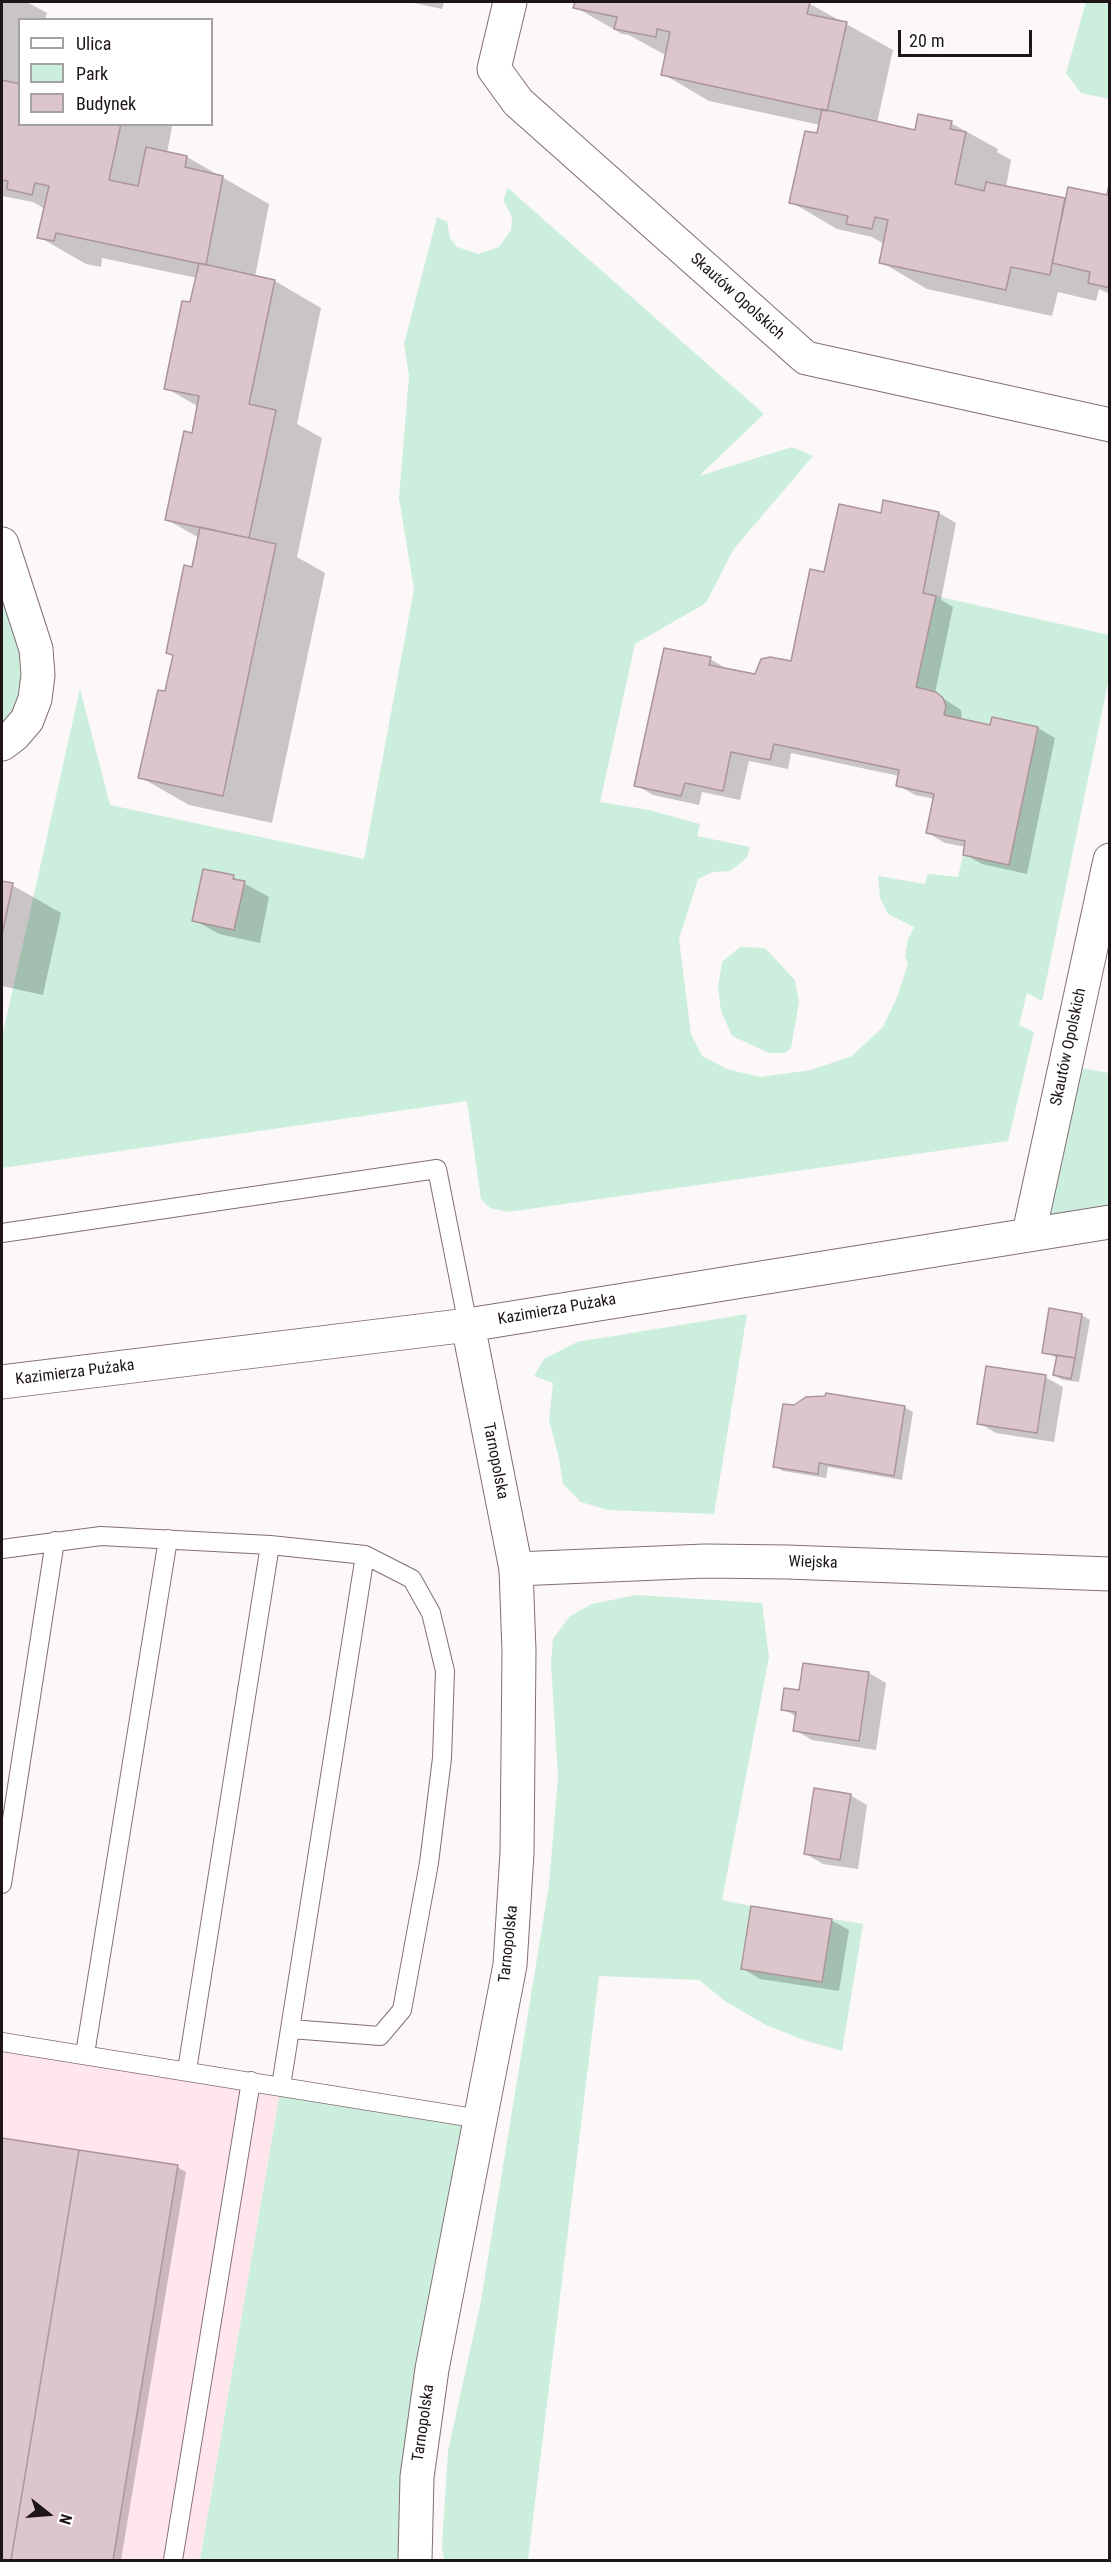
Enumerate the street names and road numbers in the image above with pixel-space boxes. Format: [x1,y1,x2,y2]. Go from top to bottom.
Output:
street label: Skautów Opolskich [686,250,788,344]
street label: Skautów Opolskich [1047,986,1091,1108]
street label: Kazimierza Pużaka [496,1290,618,1330]
street label: Kazimierza Pużaka [14,1356,136,1390]
street label: Tarnopolska [478,1421,512,1501]
street label: Wiejska [788,1553,838,1573]
street label: Tarnopolska [495,1904,523,1984]
street label: Tarnopolska [409,2383,439,2463]

